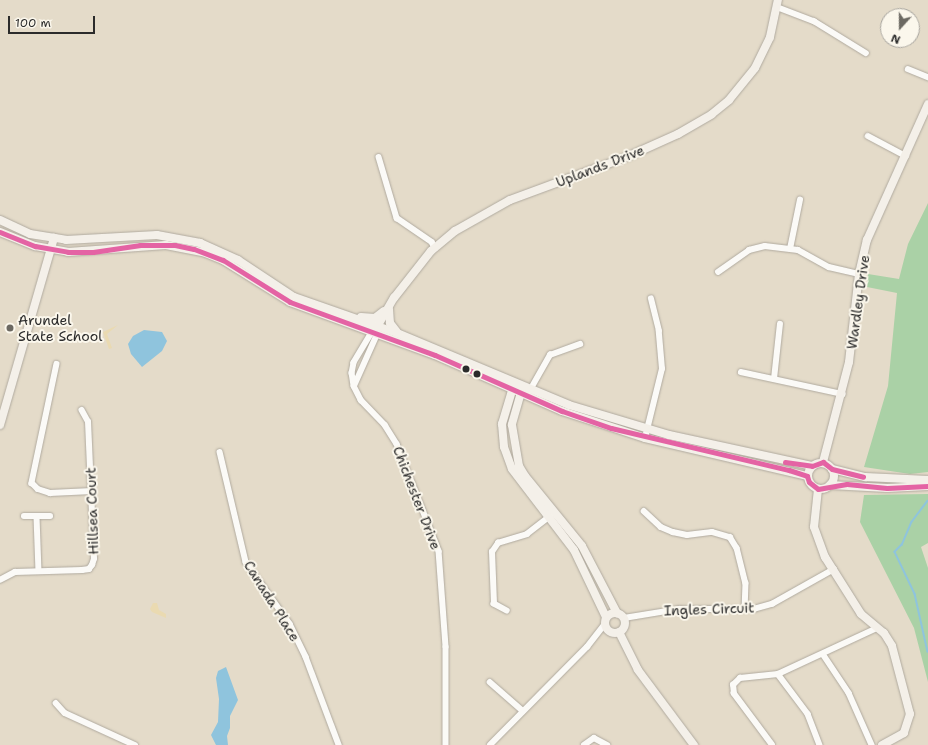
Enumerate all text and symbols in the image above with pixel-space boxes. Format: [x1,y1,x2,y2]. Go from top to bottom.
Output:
scale bar [10,8,97,34]
north arrow [880,8,920,48]
text: 100 m [15,15,51,31]
text: N [889,30,903,47]
street label: Uplands Drive [553,141,647,191]
street label: Wardley Drive [843,254,873,350]
place label: Arundel State School [18,312,102,344]
marker: Arundel State School [5,323,15,333]
unlabelled marker [461,364,471,374]
unlabelled marker [472,369,482,379]
street label: Chichester Drive [390,444,444,552]
street label: Hillsea Court [82,467,102,555]
street label: Canada Place [240,557,304,645]
street label: Ingles Circuit [663,599,755,619]

